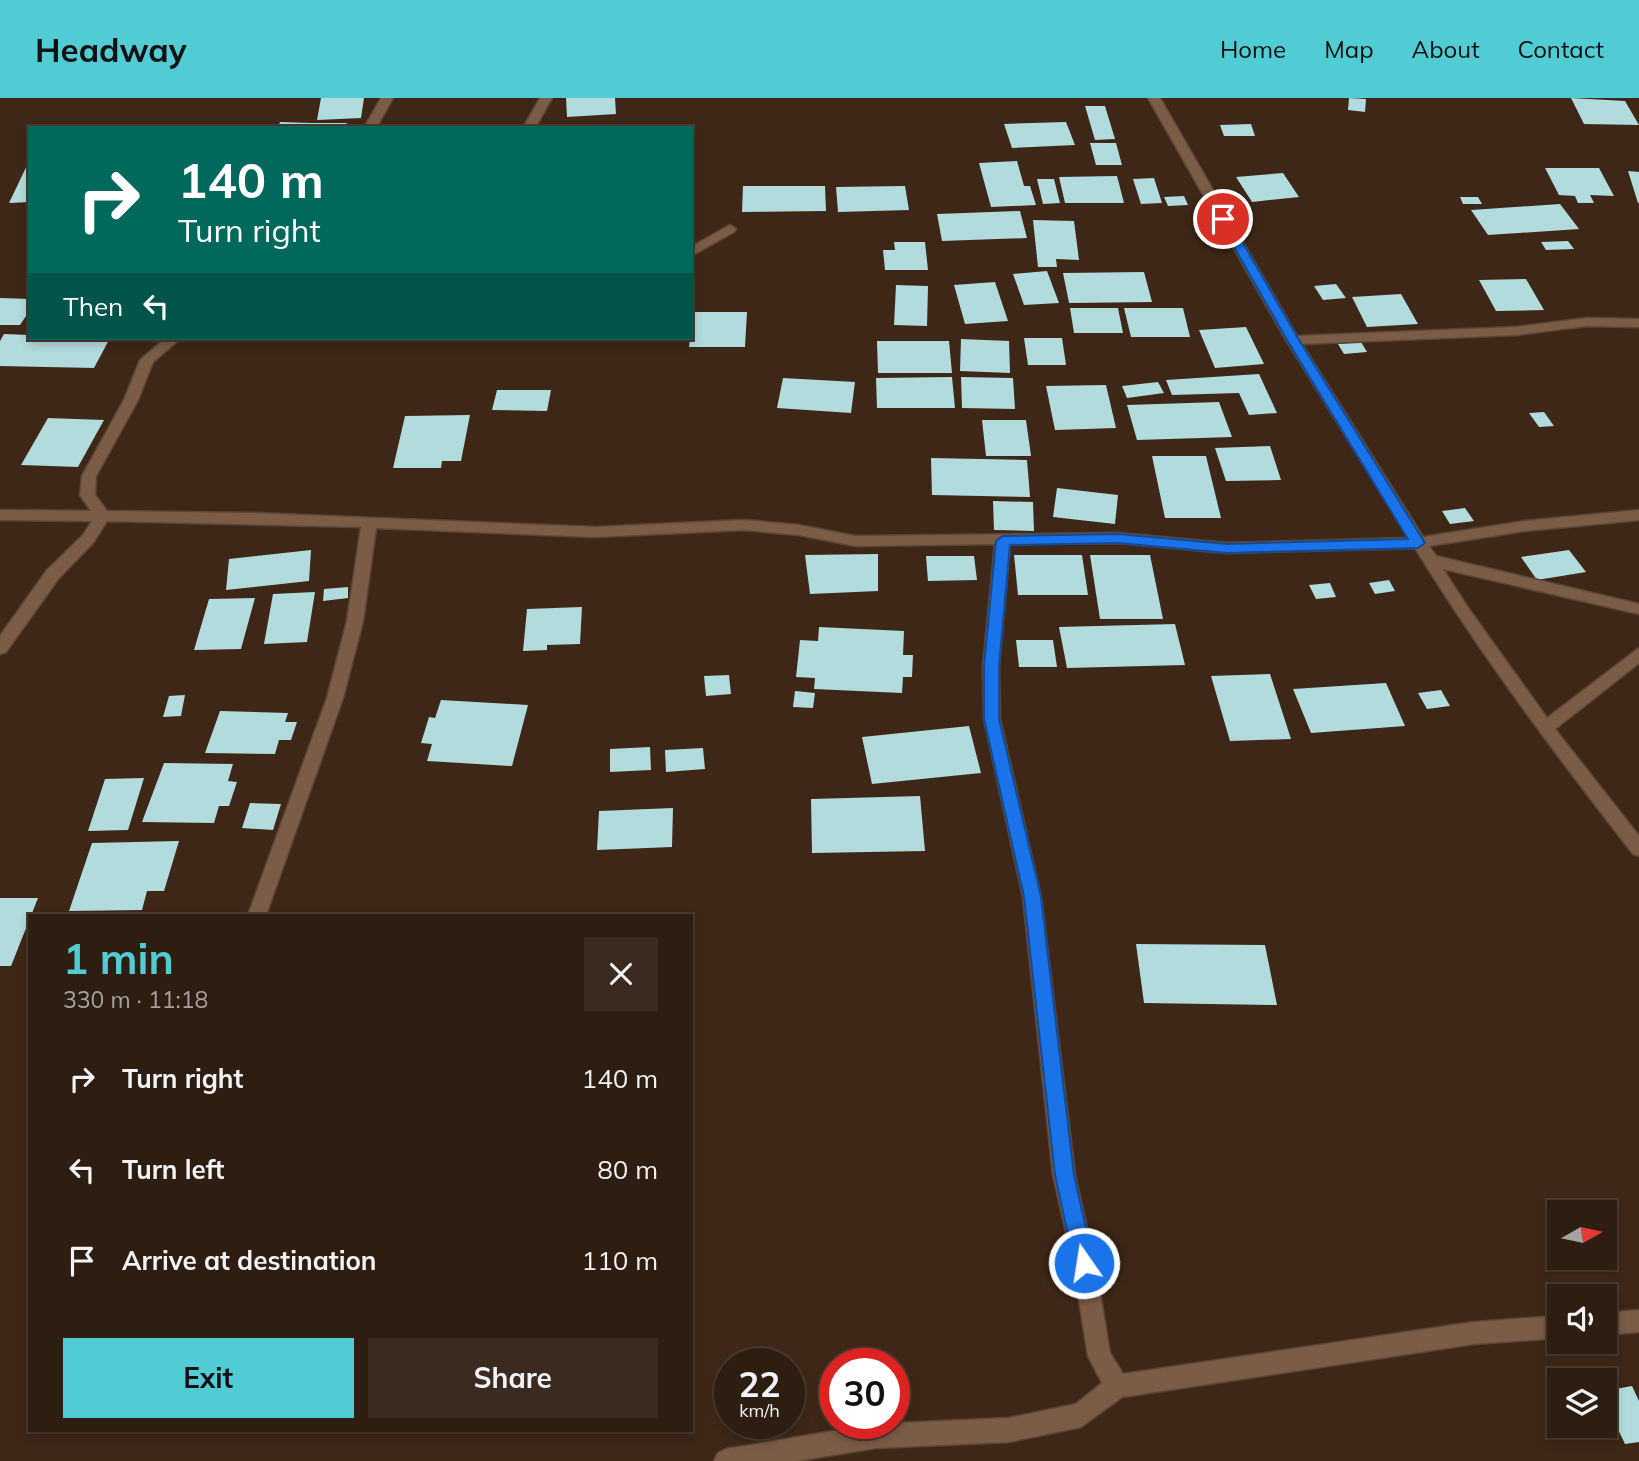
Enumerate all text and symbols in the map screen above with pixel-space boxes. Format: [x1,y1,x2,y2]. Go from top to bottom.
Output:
text: Headway [35,29,187,70]
text: Home [1220,34,1286,64]
text: Map [1324,34,1374,64]
text: About [1412,34,1480,64]
text: Contact [1518,34,1604,64]
text: 140 m [178,149,324,210]
icon: right [63,154,154,245]
pin [1193,189,1253,249]
icon: arrive [1204,200,1242,238]
text: Turn right [178,210,321,250]
icon: left [137,287,175,325]
text: Then [63,290,123,323]
text: 1 min [63,932,174,985]
button: close [584,937,658,1011]
text: 330 m · 11:18 [63,985,208,1014]
icon: right [63,1060,101,1098]
text: Turn right [122,1062,243,1095]
text: 140 m [582,1062,658,1095]
icon: left [63,1151,101,1189]
text: Turn left [122,1153,224,1186]
text: 80 m [597,1153,658,1186]
north arrow [1547,1200,1617,1270]
map controls [1547,1200,1617,1438]
position arrow [1047,1226,1121,1300]
icon: arrive [63,1242,101,1280]
text: Arrive at destination [122,1244,377,1277]
text: 110 m [582,1244,658,1277]
button: sound [1547,1284,1617,1354]
button: Exit [63,1338,354,1418]
button: Share [368,1338,658,1418]
speed limit sign: 30 [819,1348,910,1439]
text: 22 [738,1362,781,1406]
button: layers [1547,1368,1617,1438]
text: km/h [739,1399,780,1422]

